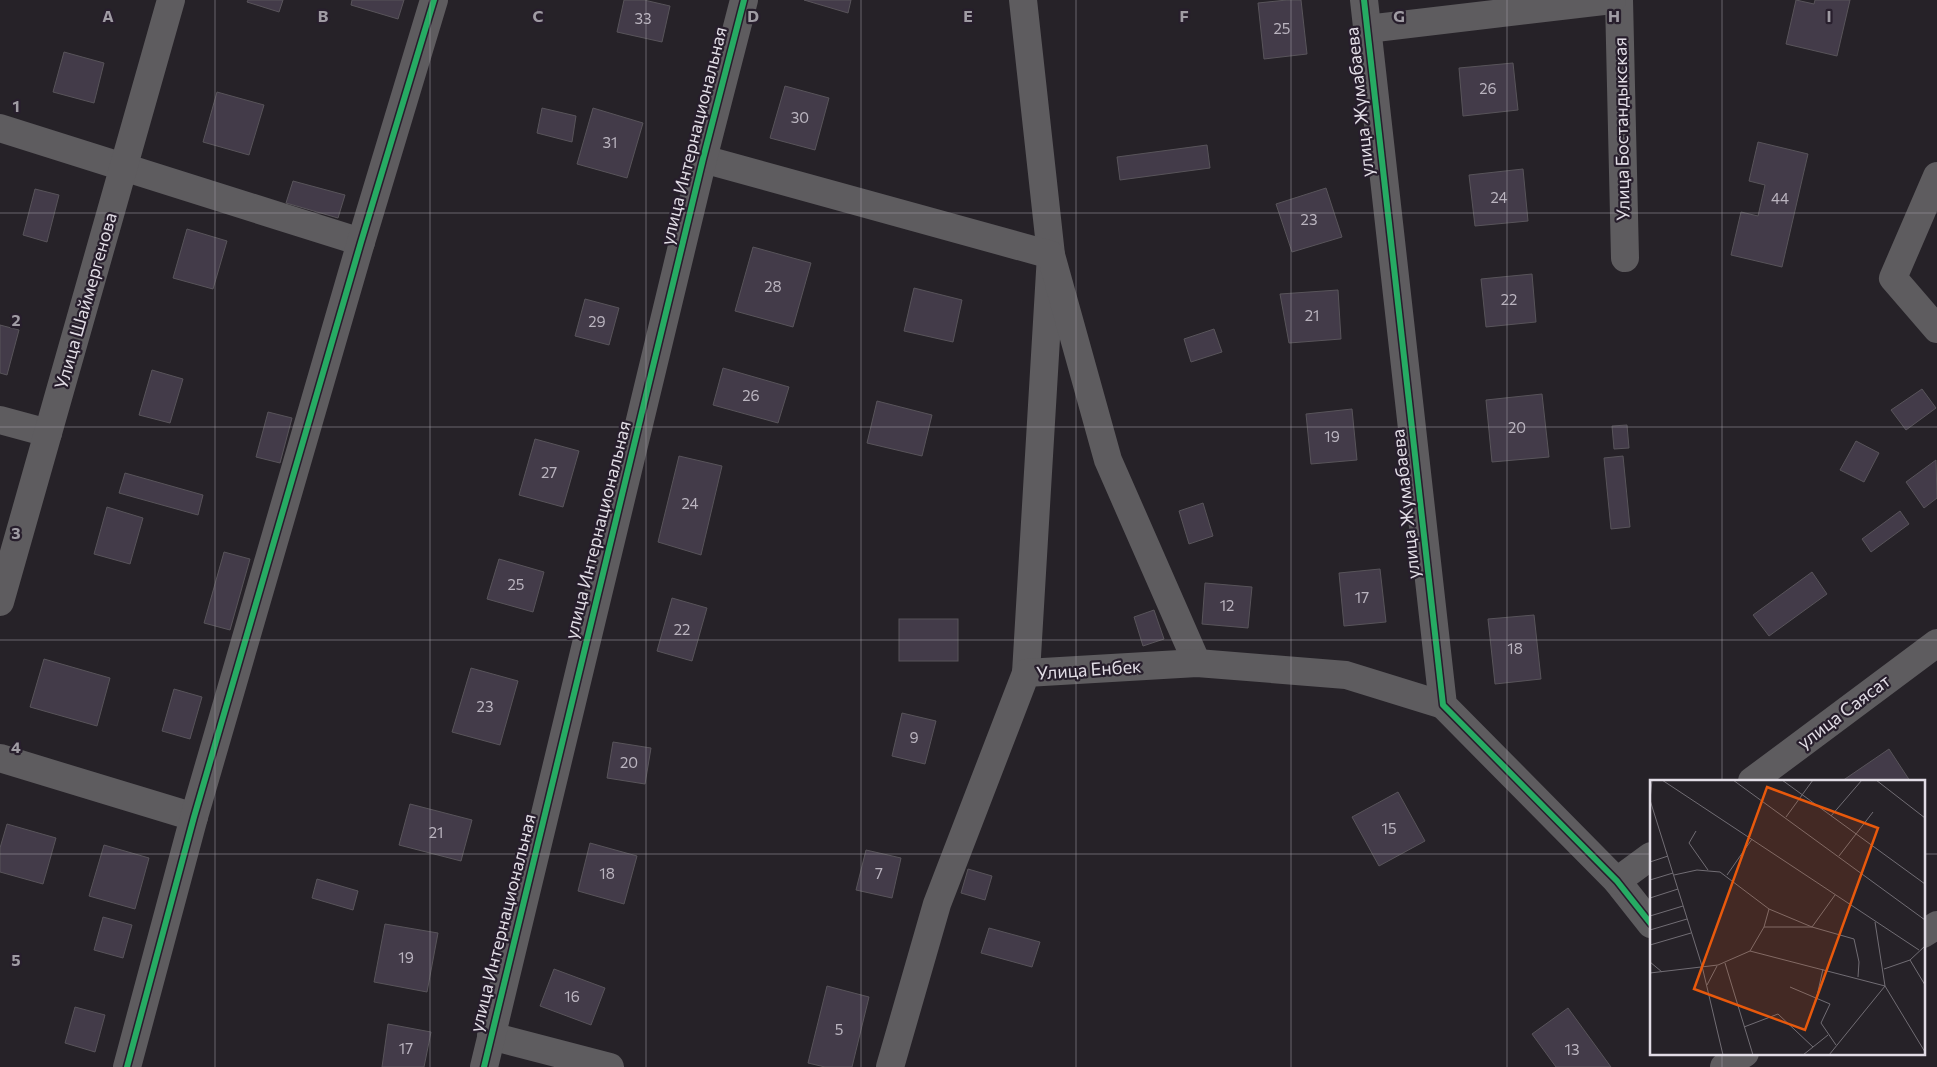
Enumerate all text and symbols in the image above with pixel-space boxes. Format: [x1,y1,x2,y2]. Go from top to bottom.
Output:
text: A [102,6,114,25]
text: B [318,6,329,25]
text: C [533,6,544,25]
text: D [747,6,759,25]
text: E [963,6,973,25]
text: F [1179,6,1189,25]
text: G [1393,6,1405,25]
text: H [1608,6,1620,25]
text: I [1826,6,1832,25]
house number: 33 [634,9,652,27]
house number: 25 [1274,19,1290,37]
street label: улица Интернациональная [655,24,731,247]
street label: улица Жумабаева [1340,26,1378,178]
street label: Улица Бостандыкская [1608,37,1634,221]
house number: 26 [1479,79,1497,97]
text: 1 [12,96,20,115]
house number: 30 [791,108,809,126]
house number: 31 [603,133,617,151]
house number: 24 [1490,188,1508,206]
house number: 44 [1771,189,1789,207]
street label: Улица Шаймергенова [49,210,121,392]
house number: 23 [1301,210,1317,228]
house number: 28 [764,277,782,295]
house number: 22 [1501,290,1517,308]
house number: 21 [1305,306,1319,324]
text: 2 [11,310,21,329]
house number: 29 [588,312,606,330]
house number: 26 [742,386,760,404]
street label: улица Интернациональная [559,418,635,641]
house number: 20 [1508,418,1526,436]
house number: 19 [1324,427,1340,445]
street label: улица Жумабаева [1386,428,1424,580]
house number: 27 [541,463,557,481]
house number: 24 [681,494,699,512]
text: 3 [11,523,21,542]
house number: 25 [508,575,524,593]
house number: 17 [1355,588,1369,606]
house number: 12 [1220,596,1234,614]
house number: 22 [674,620,690,638]
house number: 18 [1507,639,1523,657]
street label: Улица Енбек [1036,654,1143,684]
street label: улица Саясат [1793,669,1895,753]
house number: 23 [477,697,493,715]
house number: 9 [909,728,919,746]
text: 4 [11,737,21,756]
house number: 20 [620,753,638,771]
inset map [1650,780,1924,1054]
street label: улица Интернациональная [464,811,540,1034]
house number: 15 [1381,819,1397,837]
house number: 21 [429,823,443,841]
house number: 18 [599,864,615,882]
house number: 7 [875,864,883,882]
house number: 19 [398,948,414,966]
text: 5 [11,950,21,969]
house number: 16 [564,987,580,1005]
house number: 5 [835,1020,843,1038]
house number: 17 [399,1039,413,1057]
house number: 13 [1565,1040,1579,1058]

